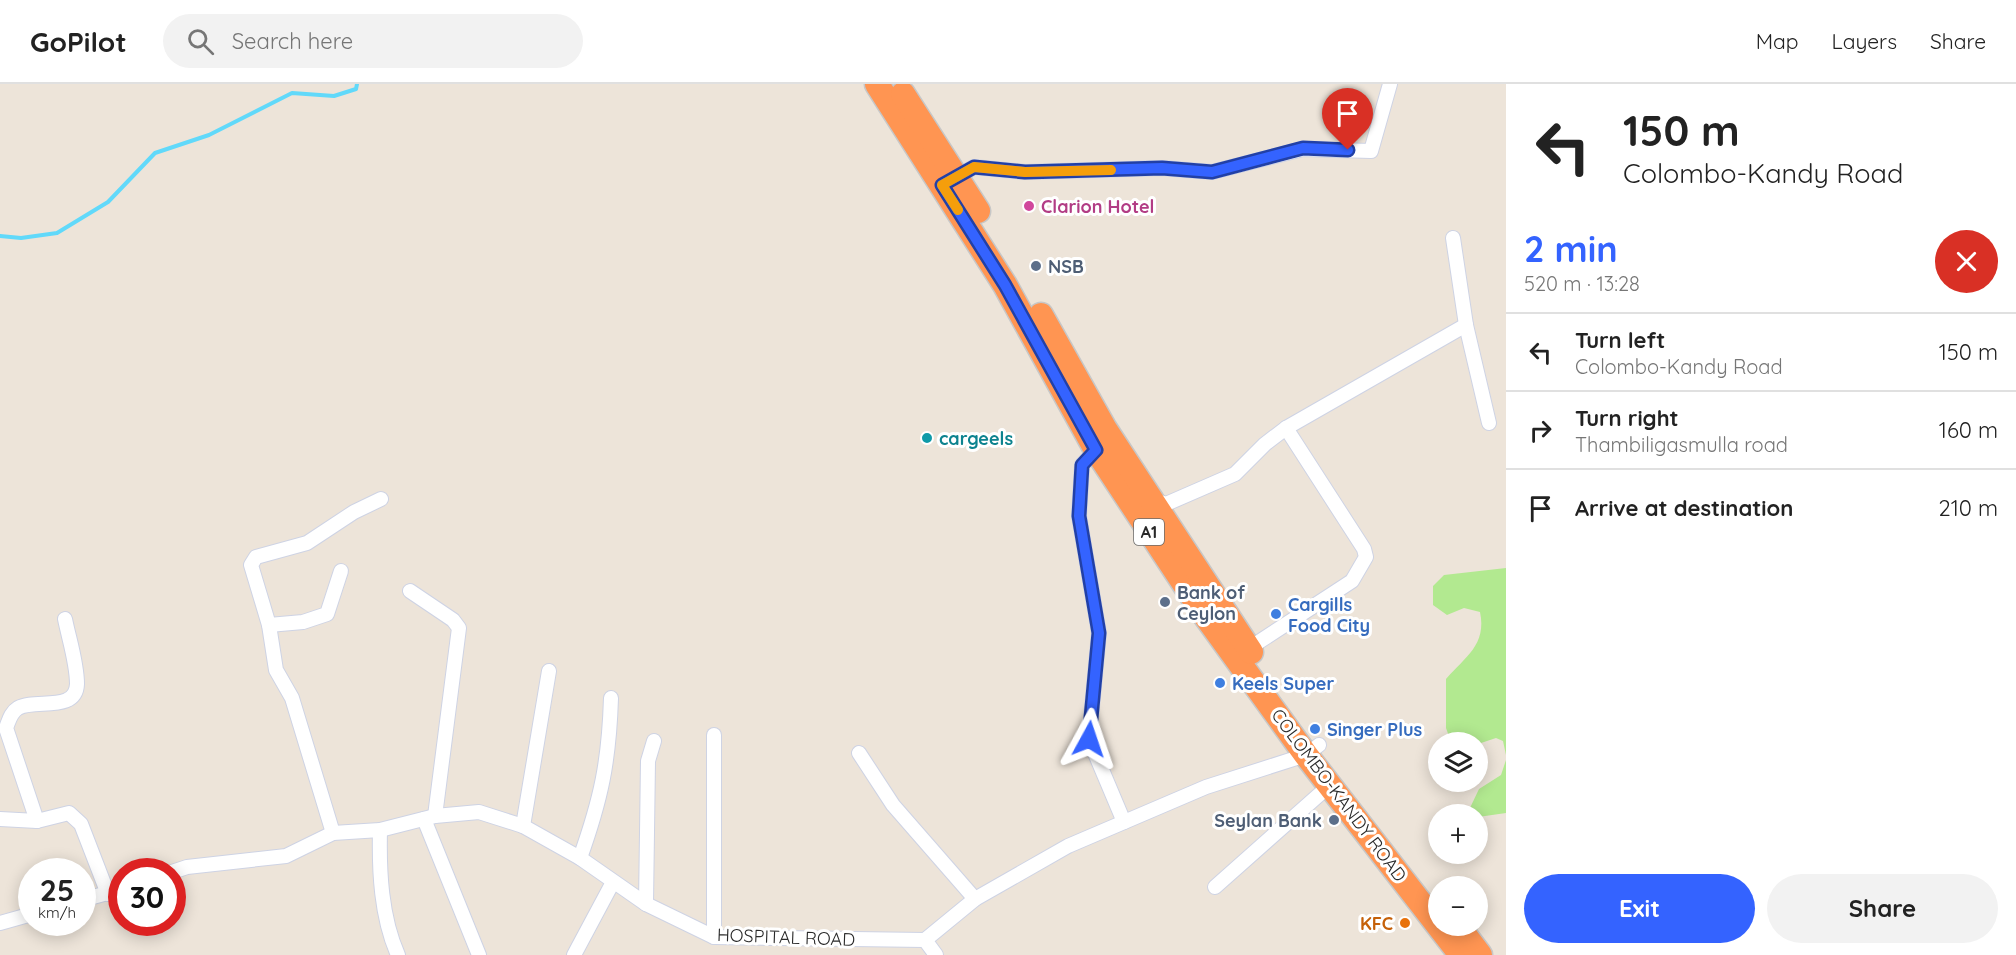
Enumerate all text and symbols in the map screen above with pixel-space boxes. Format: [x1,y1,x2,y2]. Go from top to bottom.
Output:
search box [163,14,583,68]
text: GoPilot [30,24,127,59]
icon: search [184,25,217,58]
text: Search here [232,27,353,55]
text: Map [1756,28,1799,54]
text: Layers [1832,28,1897,54]
text: Share [1930,28,1986,54]
pin [1322,88,1373,150]
icon: arrive [1331,97,1364,130]
text: 150 m [1623,104,1740,157]
icon: left [1524,108,1602,186]
text: Colombo-Kandy Road [1623,156,1903,190]
place label: Clarion Hotel [1041,195,1154,218]
marker: Clarion Hotel [1022,199,1036,213]
text: 2 min [1524,226,1618,271]
button: close [1935,230,1998,293]
place label: NSB [1048,255,1084,278]
marker: NSB [1029,259,1043,273]
text: 520 m · 13:28 [1524,271,1640,296]
text: Turn left [1575,326,1665,354]
icon: left [1524,336,1557,369]
text: 150 m [1939,338,1998,366]
text: Colombo-Kandy Road [1575,354,1783,379]
text: Turn right [1575,404,1679,432]
icon: right [1524,414,1557,447]
text: 160 m [1939,416,1998,444]
place label: cargeels [939,427,1013,450]
marker: cargeels [920,431,934,445]
text: Thambiligasmulla road [1575,432,1788,457]
icon: arrive [1524,492,1557,525]
text: Arrive at destination [1575,494,1793,522]
text: 210 m [1939,494,1998,522]
road number: A1 [1134,519,1164,545]
place label: Bank of Ceylon [1177,581,1245,625]
place label: Cargills Food City [1288,593,1370,637]
marker: Bank of Ceylon [1158,595,1172,609]
marker: Cargills Food City [1269,607,1283,621]
place label: Keels Super [1232,672,1334,695]
marker: Keels Super [1213,676,1227,690]
street label: COLOMBO-KANDY ROAD [1266,704,1412,886]
position arrow [1057,707,1121,771]
place label: Singer Plus [1327,718,1423,741]
marker: Singer Plus [1308,722,1322,736]
map controls [1428,732,1488,936]
button: layers [1428,732,1488,792]
button: + [1428,804,1488,864]
place label: Seylan Bank [1214,809,1322,832]
marker: Seylan Bank [1327,813,1341,827]
speed limit sign: 30 [108,858,186,936]
text: 25 [40,871,74,909]
button: Exit [1524,874,1755,943]
button: Share [1767,874,1998,943]
button: − [1428,876,1488,936]
text: km/h [38,903,76,922]
place label: KFC [1360,912,1393,935]
marker: KFC [1398,916,1412,930]
street label: HOSPITAL ROAD [716,923,856,951]

